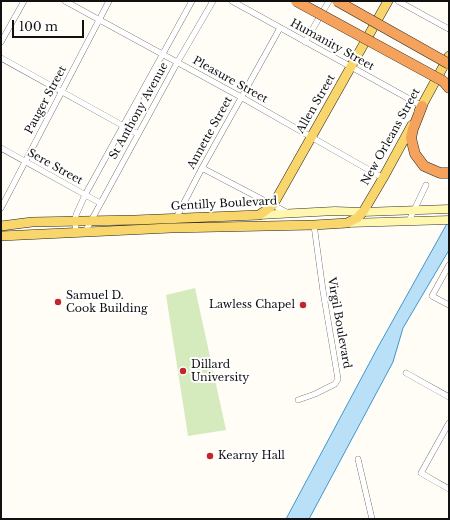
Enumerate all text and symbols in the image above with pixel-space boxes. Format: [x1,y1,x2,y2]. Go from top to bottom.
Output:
scale bar [14,12,86,38]
street label: Humanity Street [288,16,376,74]
text: 100 m [19,19,58,34]
street label: Pleasure Street [190,54,270,106]
street label: St Anthony Avenue [107,60,171,162]
street label: Pauger Street [23,64,69,136]
street label: Allen Street [294,72,338,136]
street label: New Orleans Street [359,86,423,188]
street label: Annette Street [185,94,235,172]
street label: Sere Street [25,146,85,188]
street label: Gentilly Boulevard [170,195,278,213]
street label: Virgil Boulevard [324,276,354,370]
place label: Samuel D. Cook Building [66,289,148,315]
marker: Samuel D. Cook Building [53,297,63,307]
place label: Lawless Chapel [209,298,295,312]
marker: Lawless Chapel [298,300,308,310]
place label: Dillard University [191,358,249,384]
marker: Dillard University [178,366,188,376]
place label: Kearny Hall [218,449,285,463]
marker: Kearny Hall [205,451,215,461]

